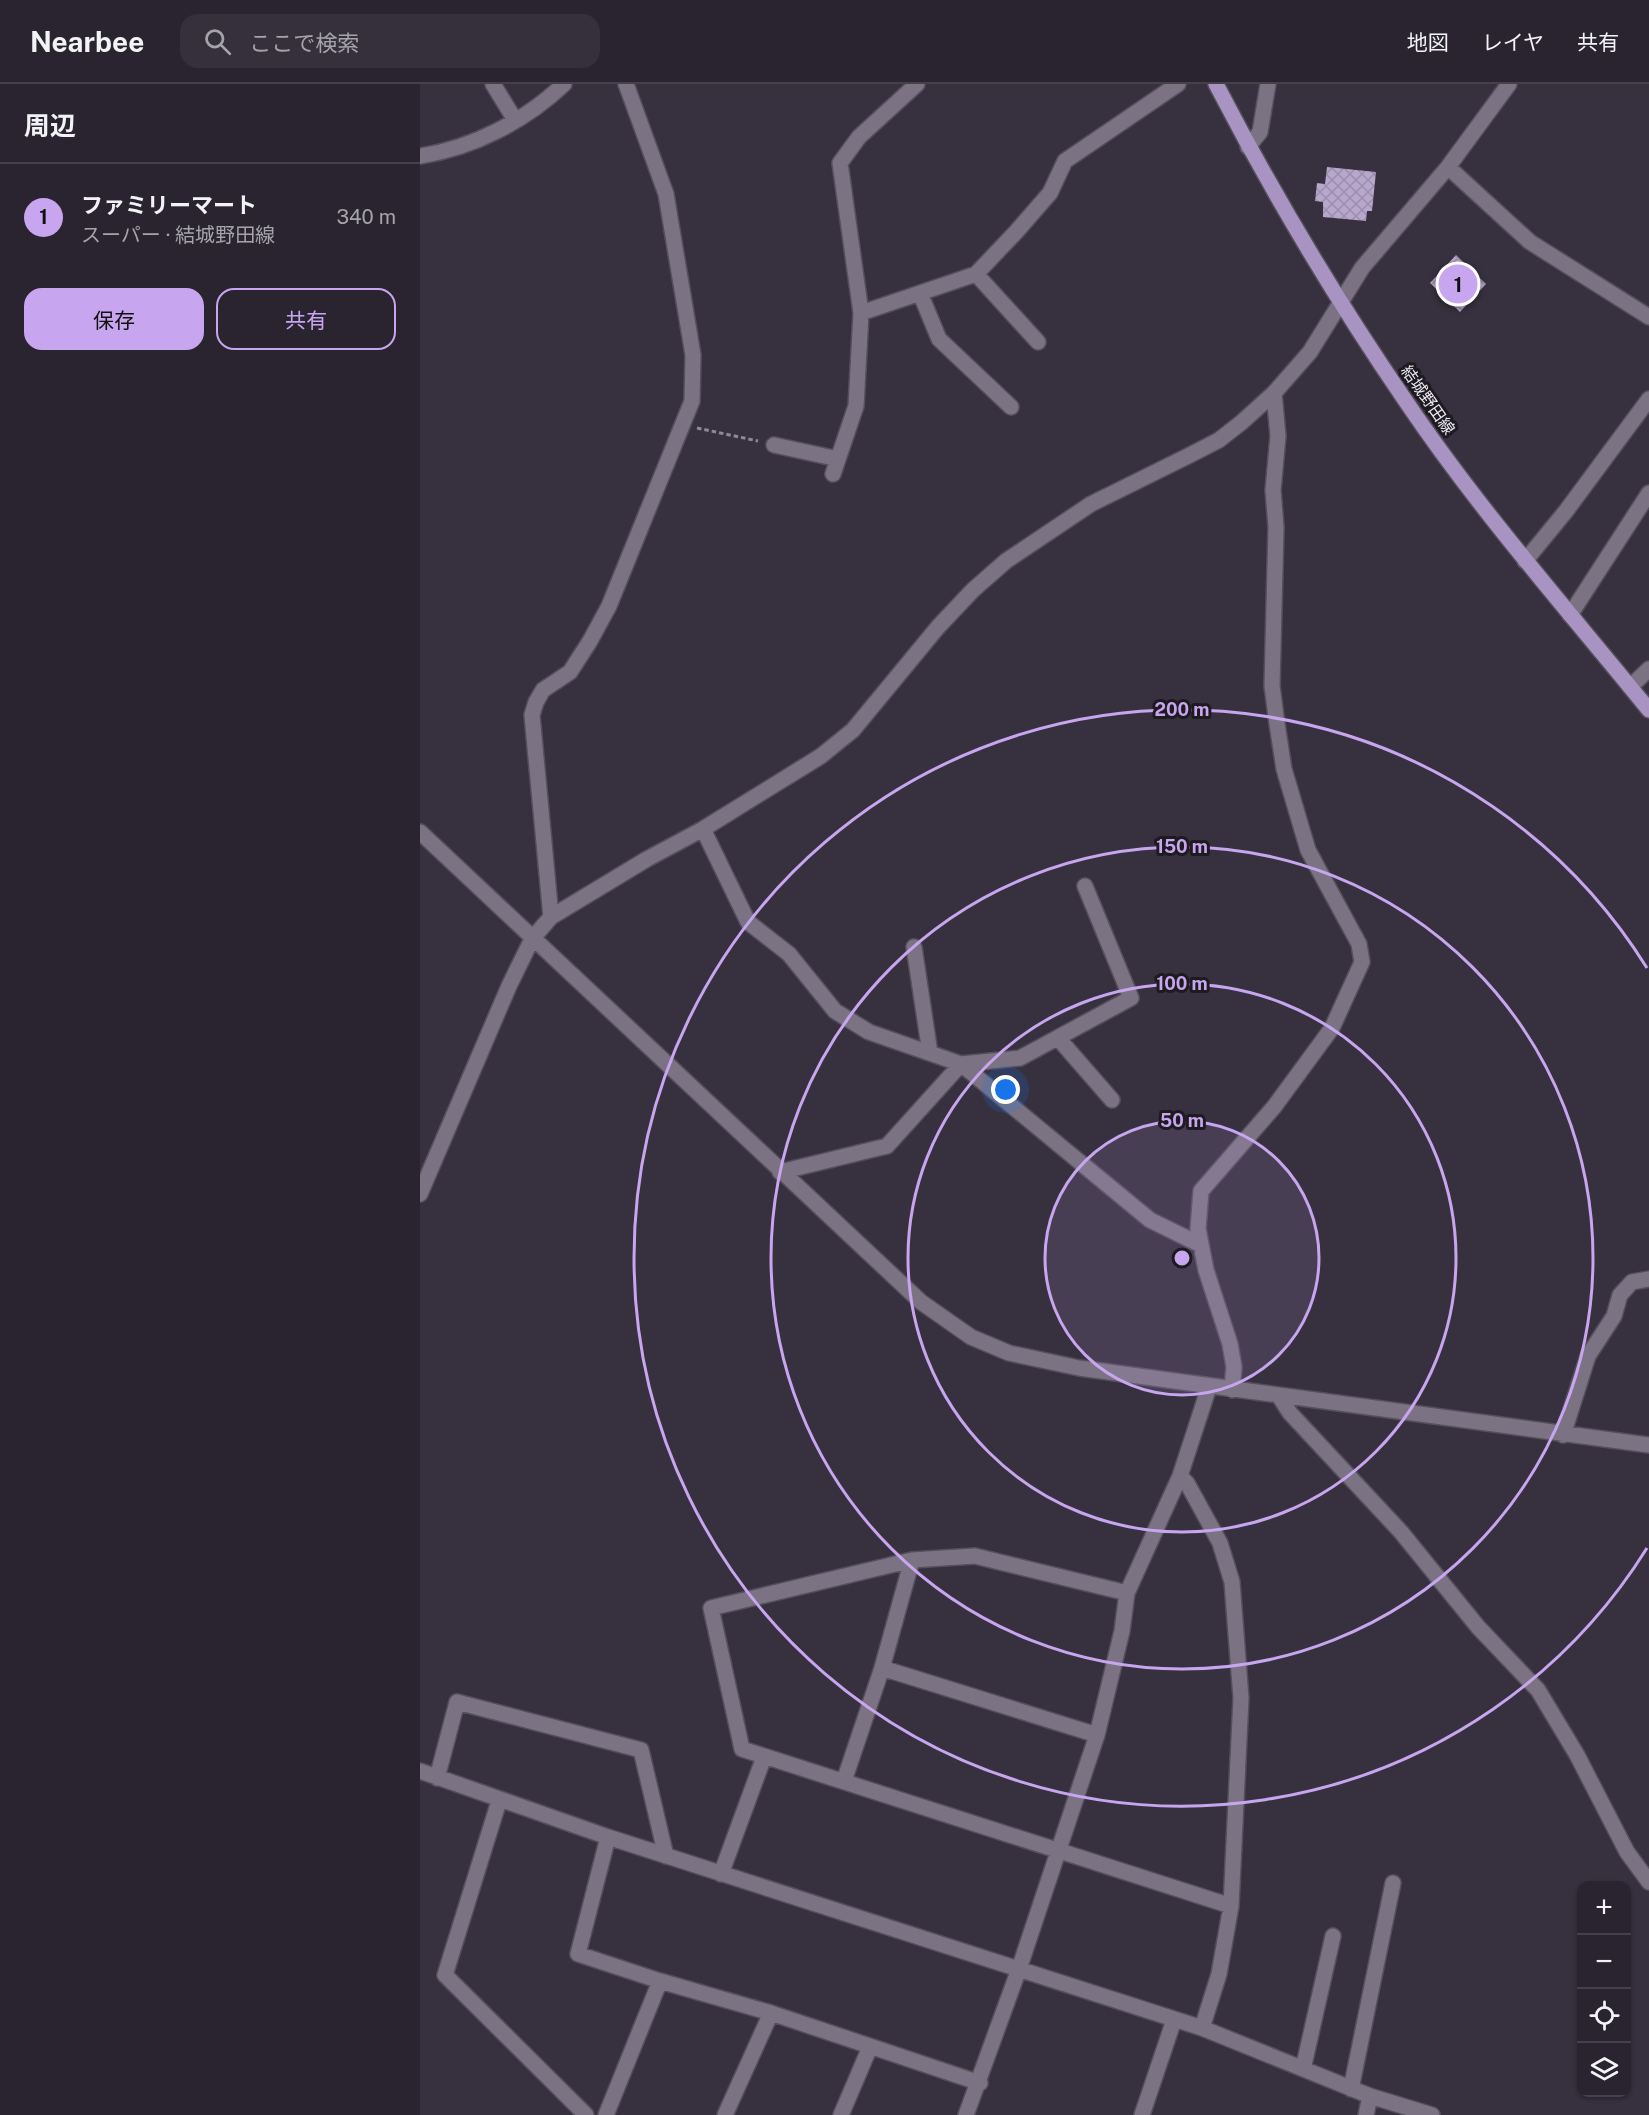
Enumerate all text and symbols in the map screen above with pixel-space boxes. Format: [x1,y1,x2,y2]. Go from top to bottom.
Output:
search box [180,14,600,68]
text: Nearbee [30,25,144,58]
icon: search [201,25,234,58]
text: ここで検索 [249,30,359,56]
text: 地図 [1407,30,1449,55]
text: レイヤ [1482,30,1544,55]
text: 共有 [1577,30,1619,55]
text: 周辺 [24,110,76,141]
text: ファミリーマート [81,192,257,218]
text: 1 [39,205,48,229]
text: 340 m [336,205,396,229]
text: スーパー · 結城野田線 [81,223,275,247]
pin: 1 [1438,262,1478,306]
button: 保存 [24,288,204,350]
button: 共有 [216,288,396,350]
street label: 結城野田線 [1397,362,1459,438]
text: 200 m [1155,699,1209,720]
text: 150 m [1156,836,1208,857]
text: 100 m [1156,973,1208,994]
your location [991,1075,1020,1104]
text: 50 m [1160,1110,1204,1131]
centre of rings [1172,1248,1192,1268]
map controls [1577,1881,1631,2097]
button: + [1577,1881,1631,1935]
button: − [1577,1935,1631,1989]
button: locate [1577,1989,1631,2043]
button: layers [1577,2043,1631,2097]

